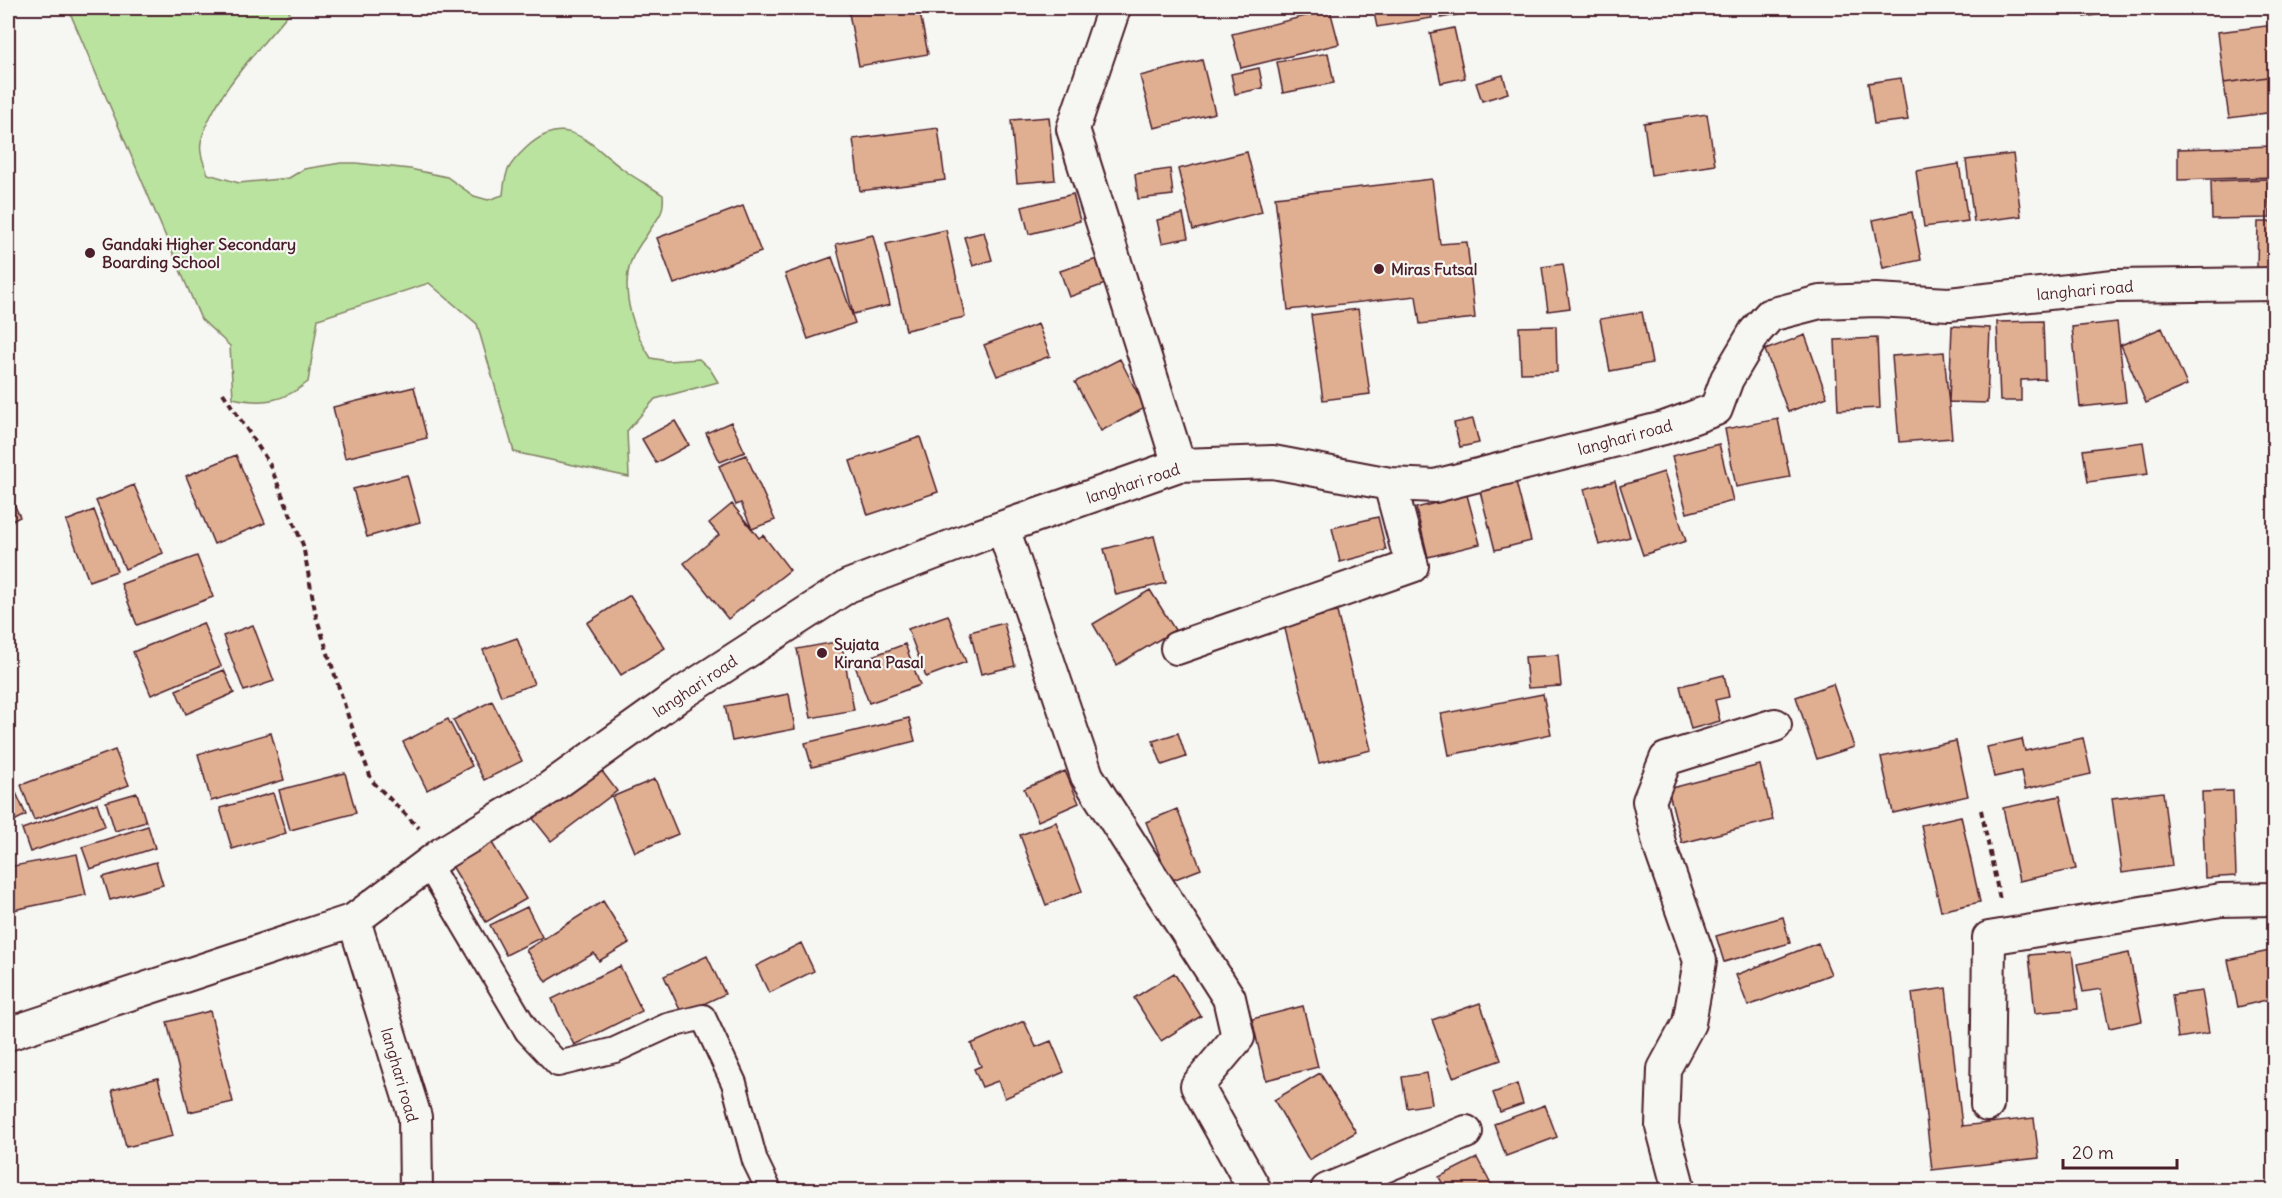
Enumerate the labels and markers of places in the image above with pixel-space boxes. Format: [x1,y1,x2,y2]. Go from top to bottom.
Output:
place label: Gandaki Higher Secondary Boarding School [102,234,296,273]
marker: Gandaki Higher Secondary Boarding School [83,246,97,260]
place label: Miras Futsal [1391,259,1477,279]
marker: Miras Futsal [1372,262,1386,276]
place label: Sujata Kirana Pasal [834,634,924,672]
marker: Sujata Kirana Pasal [815,646,829,660]

